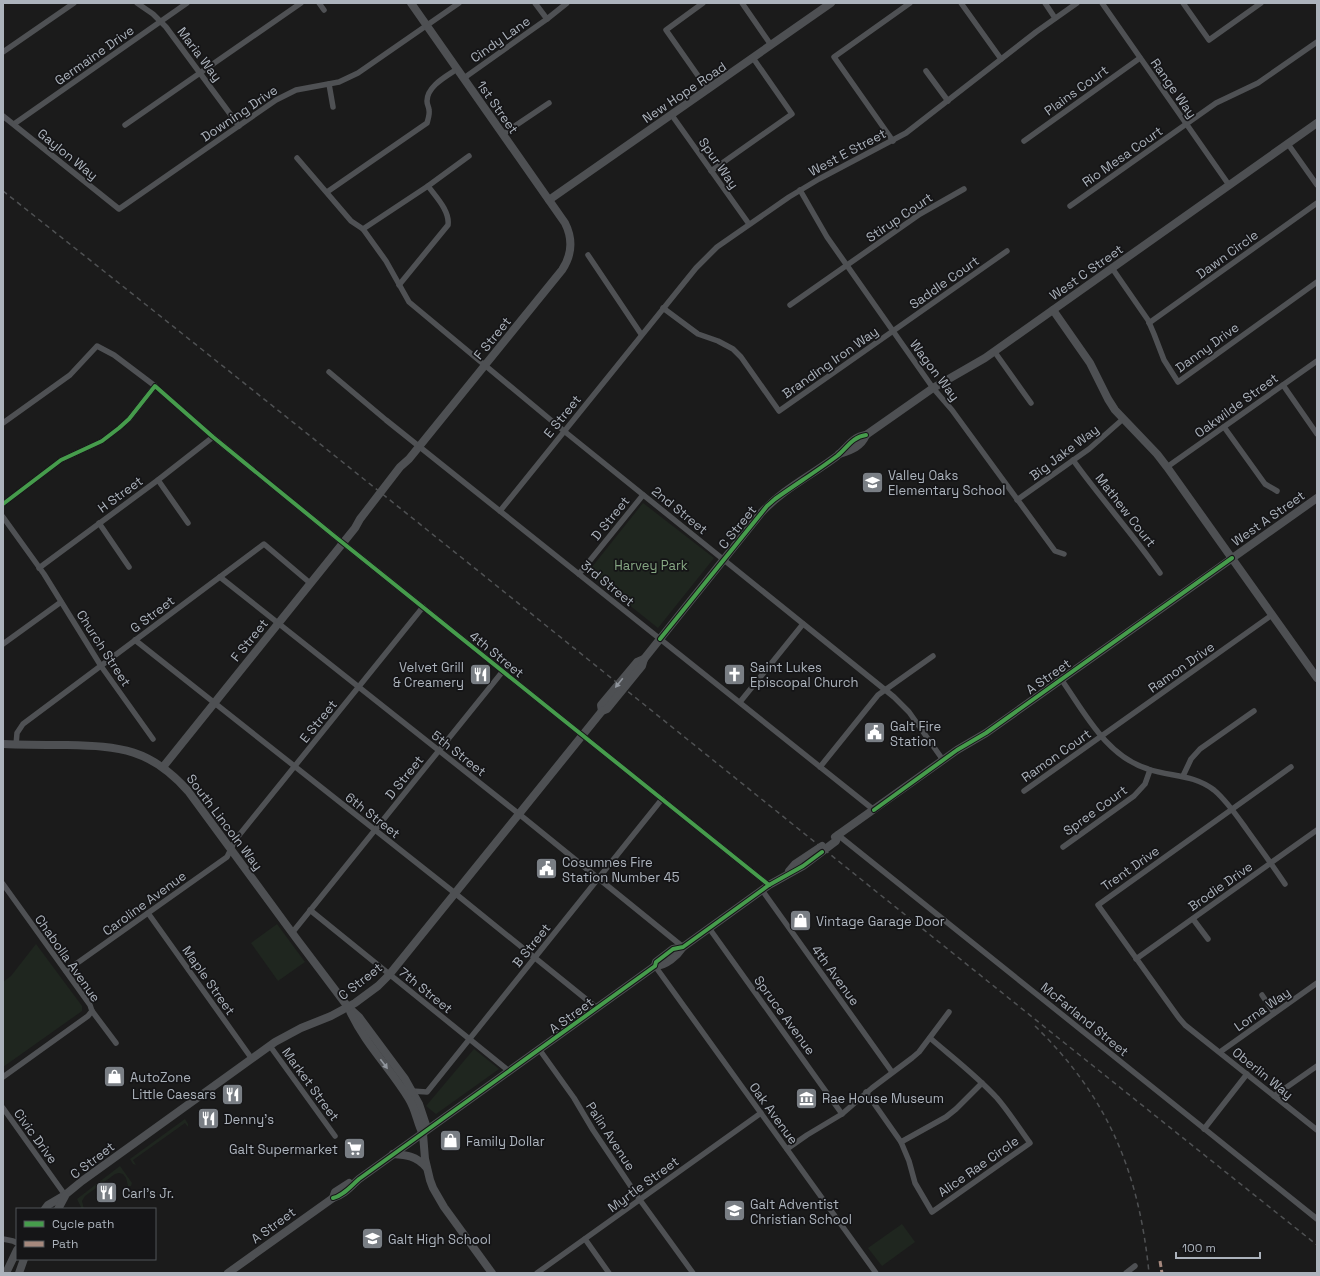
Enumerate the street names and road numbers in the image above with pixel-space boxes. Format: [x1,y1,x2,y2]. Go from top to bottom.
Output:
street label: Cindy Lane [467,13,534,66]
street label: Germaine Drive [51,22,137,89]
street label: Maria Way [174,24,226,85]
street label: Range Way [1147,55,1200,122]
street label: New Hope Road [639,58,730,127]
street label: Plains Court [1041,61,1112,119]
street label: 1st Street [473,77,522,137]
street label: Downing Drive [198,82,281,145]
street label: Rio Mesa Court [1079,122,1166,190]
street label: Gaylon Way [34,125,101,184]
street label: West E Street [806,125,889,180]
street label: Spur Way [695,134,742,192]
street label: Stirup Court [863,189,936,246]
street label: Dawn Circle [1193,226,1262,283]
street label: West C Street [1046,241,1127,304]
street label: Saddle Court [906,252,983,313]
street label: F Street [470,313,515,363]
street label: Danny Drive [1172,319,1242,376]
street label: Branding Iron Way [779,323,882,402]
street label: Wagon Way [906,336,963,404]
street label: Oakwilde Street [1191,369,1281,441]
street label: E Street [540,391,585,441]
street label: Big Jake Way [1026,421,1102,484]
street label: Mathew Court [1092,470,1160,551]
street label: H Street [94,472,146,516]
street label: 2nd Street [648,483,711,538]
street label: West A Street [1228,487,1308,550]
street label: D Street [588,493,633,544]
street label: C Street [715,502,760,553]
street label: 3rd Street [577,557,638,610]
street label: G Street [127,592,178,637]
street label: Church Street [73,607,135,690]
street label: F Street [227,615,272,665]
street label: 4th Street [466,627,527,682]
street label: Ramon Drive [1145,638,1218,697]
street label: A Street [1022,655,1074,698]
street label: E Street [296,696,341,746]
street label: Ramon Court [1018,725,1095,786]
street label: 5th Street [428,727,489,780]
street label: D Street [382,752,427,803]
street label: South Lincoln Way [183,771,266,874]
street label: Spree Court [1060,781,1131,839]
street label: 6th Street [342,789,404,842]
street label: Trent Drive [1098,842,1163,895]
street label: Brodie Drive [1185,858,1256,915]
street label: Caroline Avenue [99,867,190,940]
street label: Chabolla Avenue [31,911,104,1005]
street label: B Street [509,920,554,971]
street label: Maple Street [178,942,239,1018]
street label: 4th Avenue [808,942,863,1009]
street label: C Street [335,959,386,1004]
street label: 7th Street [395,964,456,1017]
street label: Spruce Avenue [750,972,819,1058]
street label: McFarland Street [1037,979,1132,1060]
street label: Lorna Way [1231,984,1294,1035]
street label: A Street [546,994,597,1037]
street label: Market Street [278,1044,343,1124]
street label: Oberlin Way [1229,1044,1297,1103]
street label: Oak Avenue [745,1079,802,1148]
street label: Palin Avenue [582,1099,639,1174]
street label: Civic Drive [10,1105,61,1167]
street label: Alice Rae Circle [935,1132,1022,1201]
street label: C Street [67,1138,118,1183]
street label: Myrtle Street [604,1153,682,1216]
street label: A Street [248,1204,299,1247]

